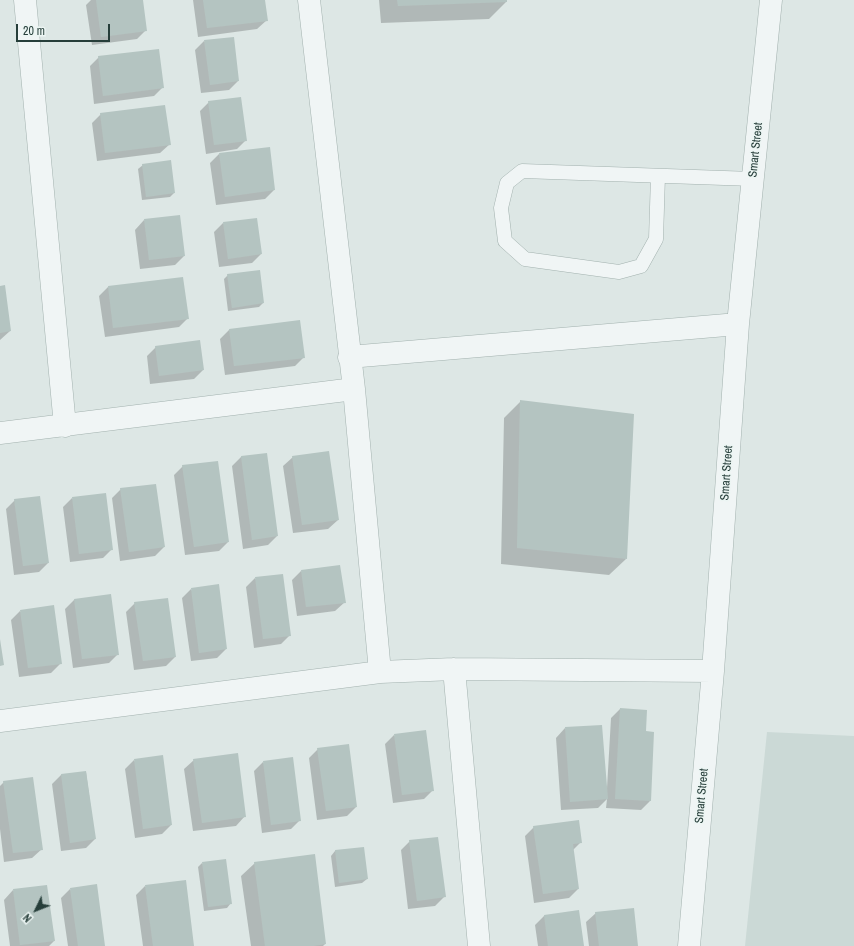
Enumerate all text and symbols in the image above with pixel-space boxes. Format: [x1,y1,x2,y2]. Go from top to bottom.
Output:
scale bar [18,16,112,42]
text: 20 m [23,23,45,39]
street label: Smart Street [746,122,766,178]
street label: Smart Street [718,445,736,501]
street label: Smart Street [692,768,712,824]
north arrow [16,890,56,930]
text: N [20,911,35,925]

